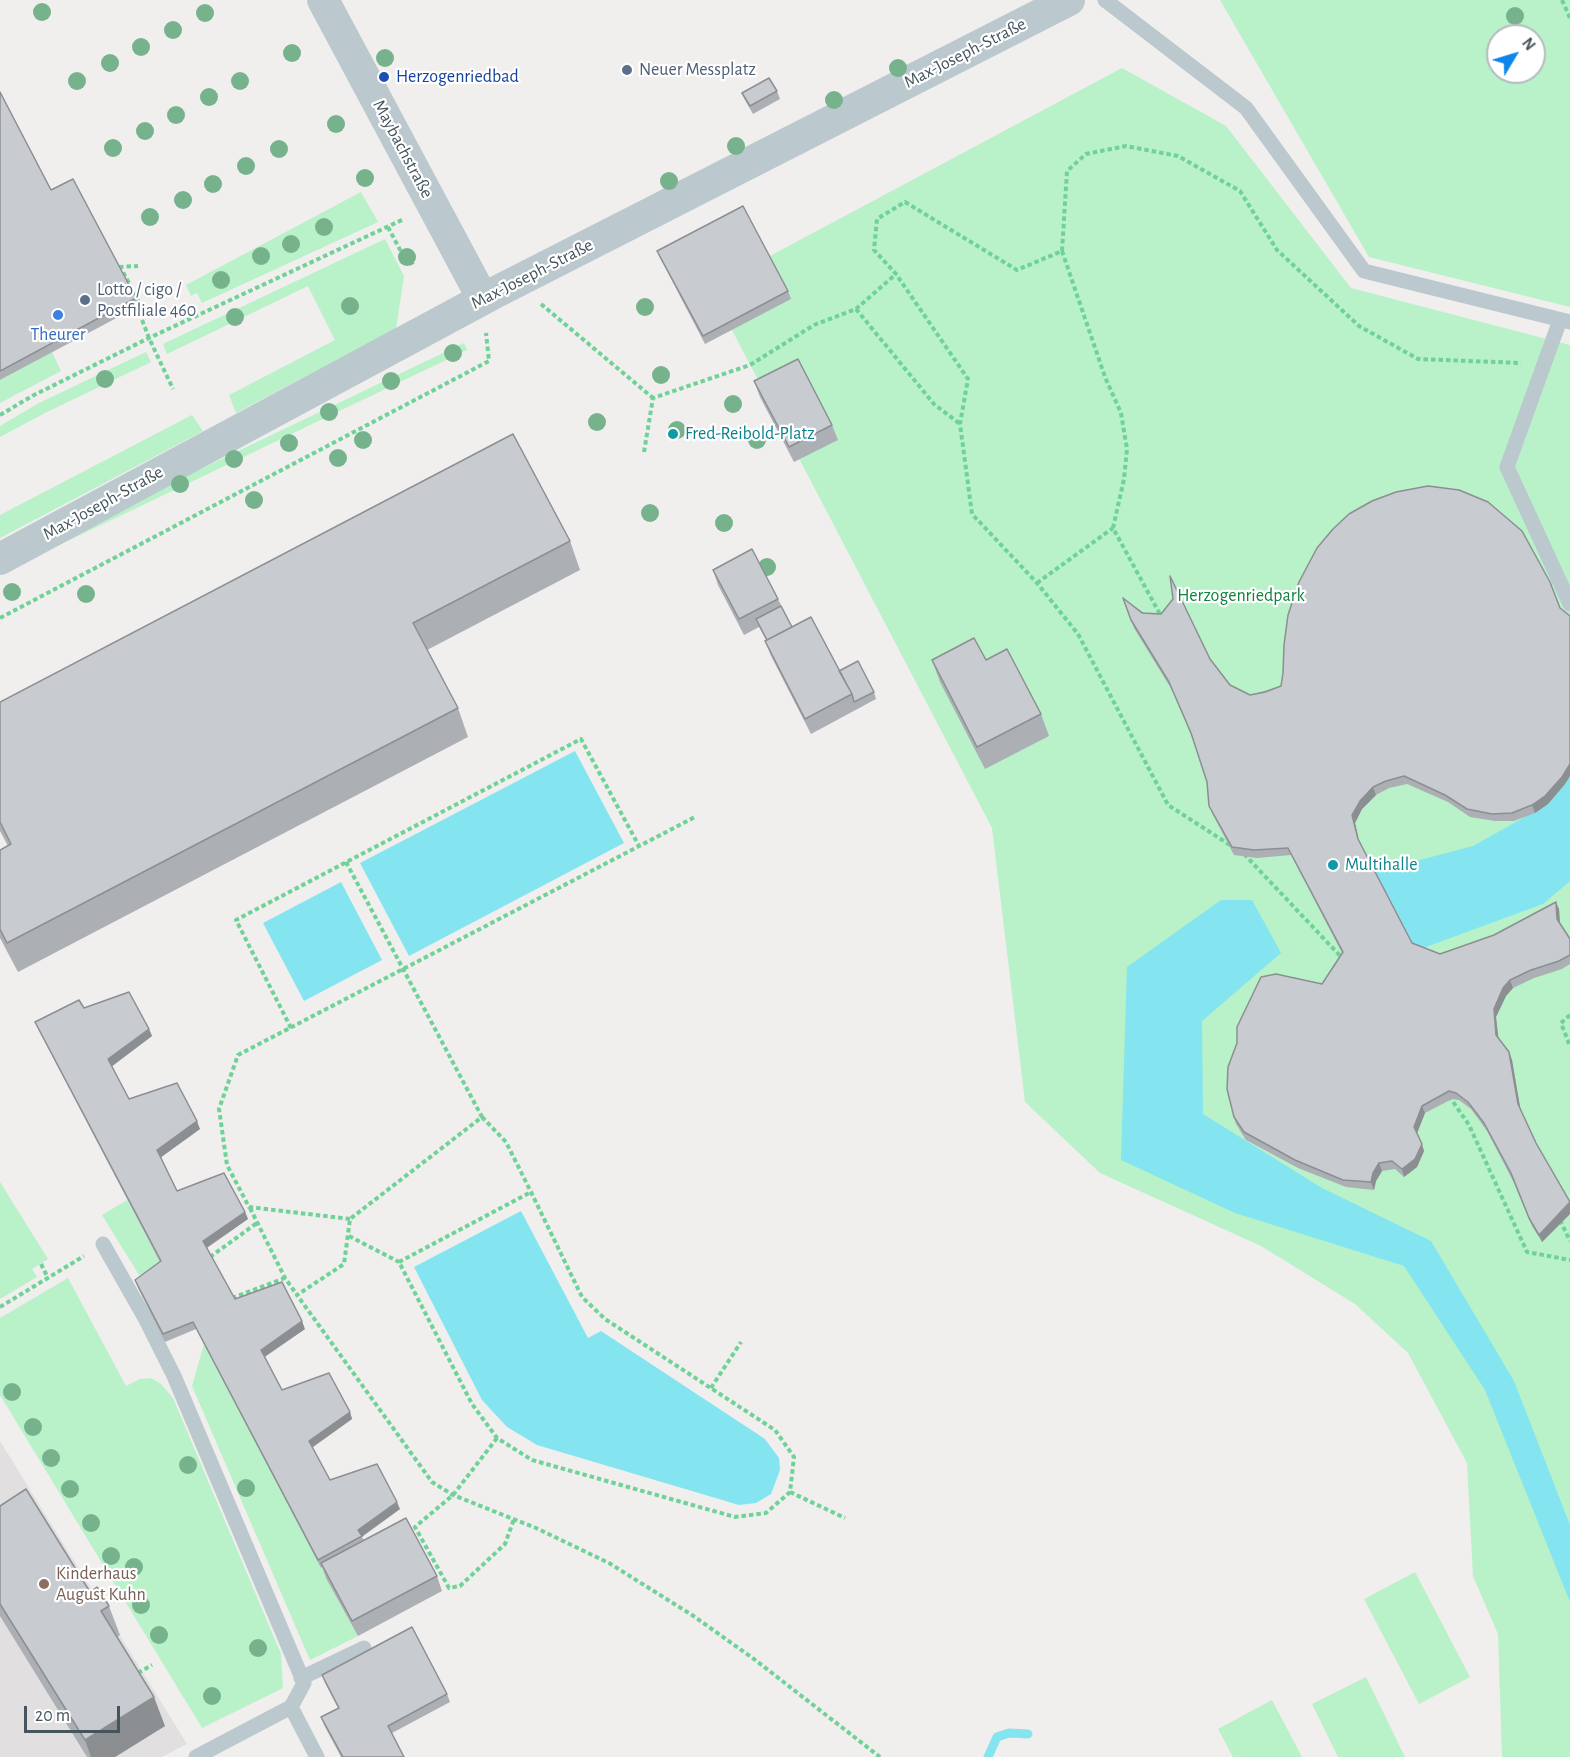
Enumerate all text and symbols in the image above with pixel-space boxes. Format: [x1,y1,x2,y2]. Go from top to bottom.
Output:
street label: Max-Joseph-Straße [900,13,1030,93]
north arrow [1486,24,1546,84]
text: N [1519,35,1538,53]
place label: Neuer Messplatz [639,59,756,81]
marker: Neuer Messplatz [620,63,634,77]
place label: Herzogenriedbad [396,66,519,88]
marker: Herzogenriedbad [377,70,391,84]
street label: Maybachstraße [368,96,438,202]
street label: Max-Joseph-Straße [467,234,597,314]
place label: Lotto / cigo / Postfiliale 460 [97,279,196,322]
marker: Lotto / cigo / Postfiliale 460 [78,293,92,307]
marker: Theurer [51,308,65,322]
place label: Theurer [30,324,86,346]
place label: Fred-Reibold-Platz [685,423,815,445]
marker: Fred-Reibold-Platz [666,427,680,441]
street label: Max-Joseph-Straße [39,461,167,545]
park label: Herzogenriedpark [1177,585,1305,607]
place label: Multihalle [1345,854,1417,876]
marker: Multihalle [1326,858,1340,872]
place label: Kinderhaus August Kuhn [56,1563,146,1606]
marker: Kinderhaus August Kuhn [37,1577,51,1591]
scale bar [27,1694,123,1732]
text: 20 m [35,1707,70,1725]

